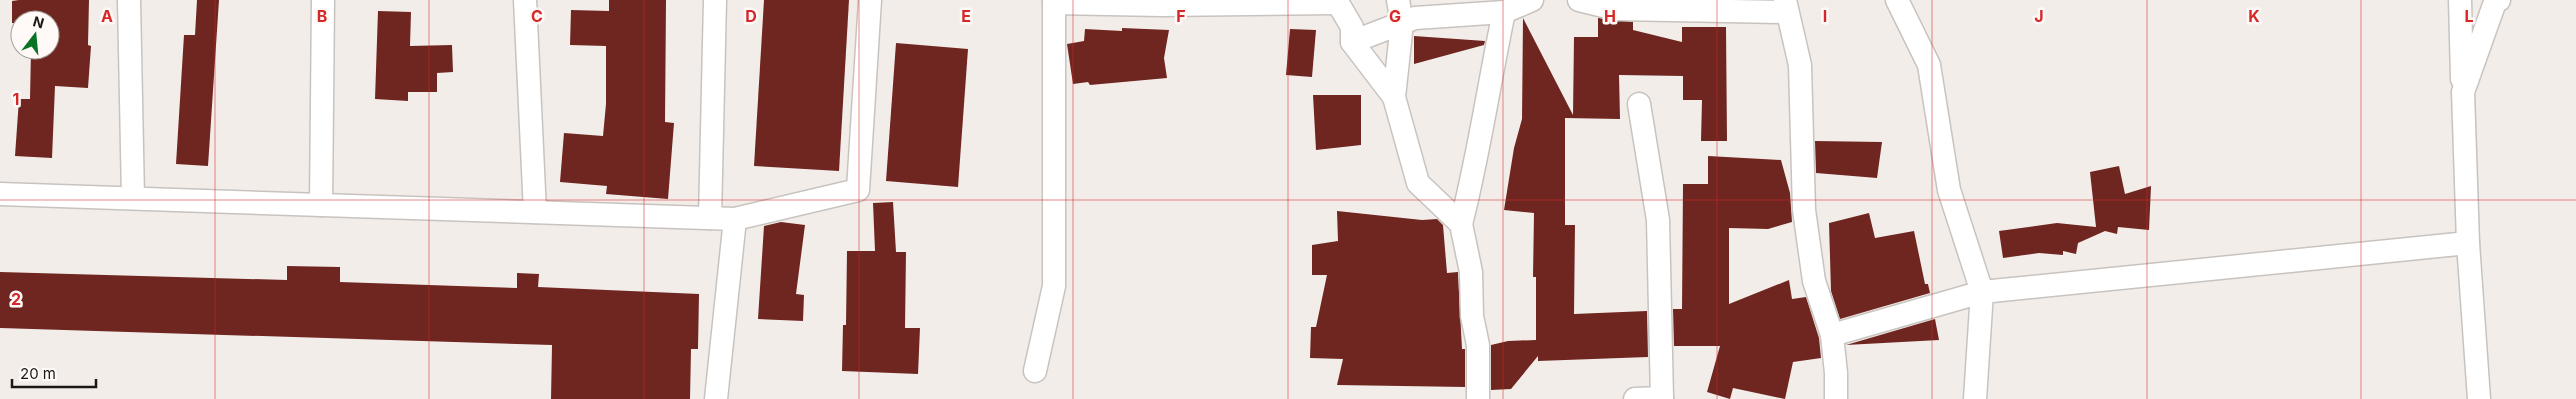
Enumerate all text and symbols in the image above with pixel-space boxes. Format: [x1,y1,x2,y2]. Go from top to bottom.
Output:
text: A [101,6,113,26]
text: B [317,6,327,26]
text: C [531,6,543,26]
text: D [745,6,757,26]
text: E [961,6,971,26]
text: F [1176,6,1186,26]
text: G [1389,6,1401,26]
text: H [1604,6,1616,26]
text: I [1823,6,1827,26]
text: J [2034,6,2044,26]
text: K [2248,6,2260,26]
text: L [2464,6,2474,26]
north arrow [10,10,60,60]
text: N [31,12,46,32]
text: 1 [13,89,19,109]
text: 2 [11,289,21,309]
scale bar [12,356,96,388]
text: 20 m [20,364,56,383]

